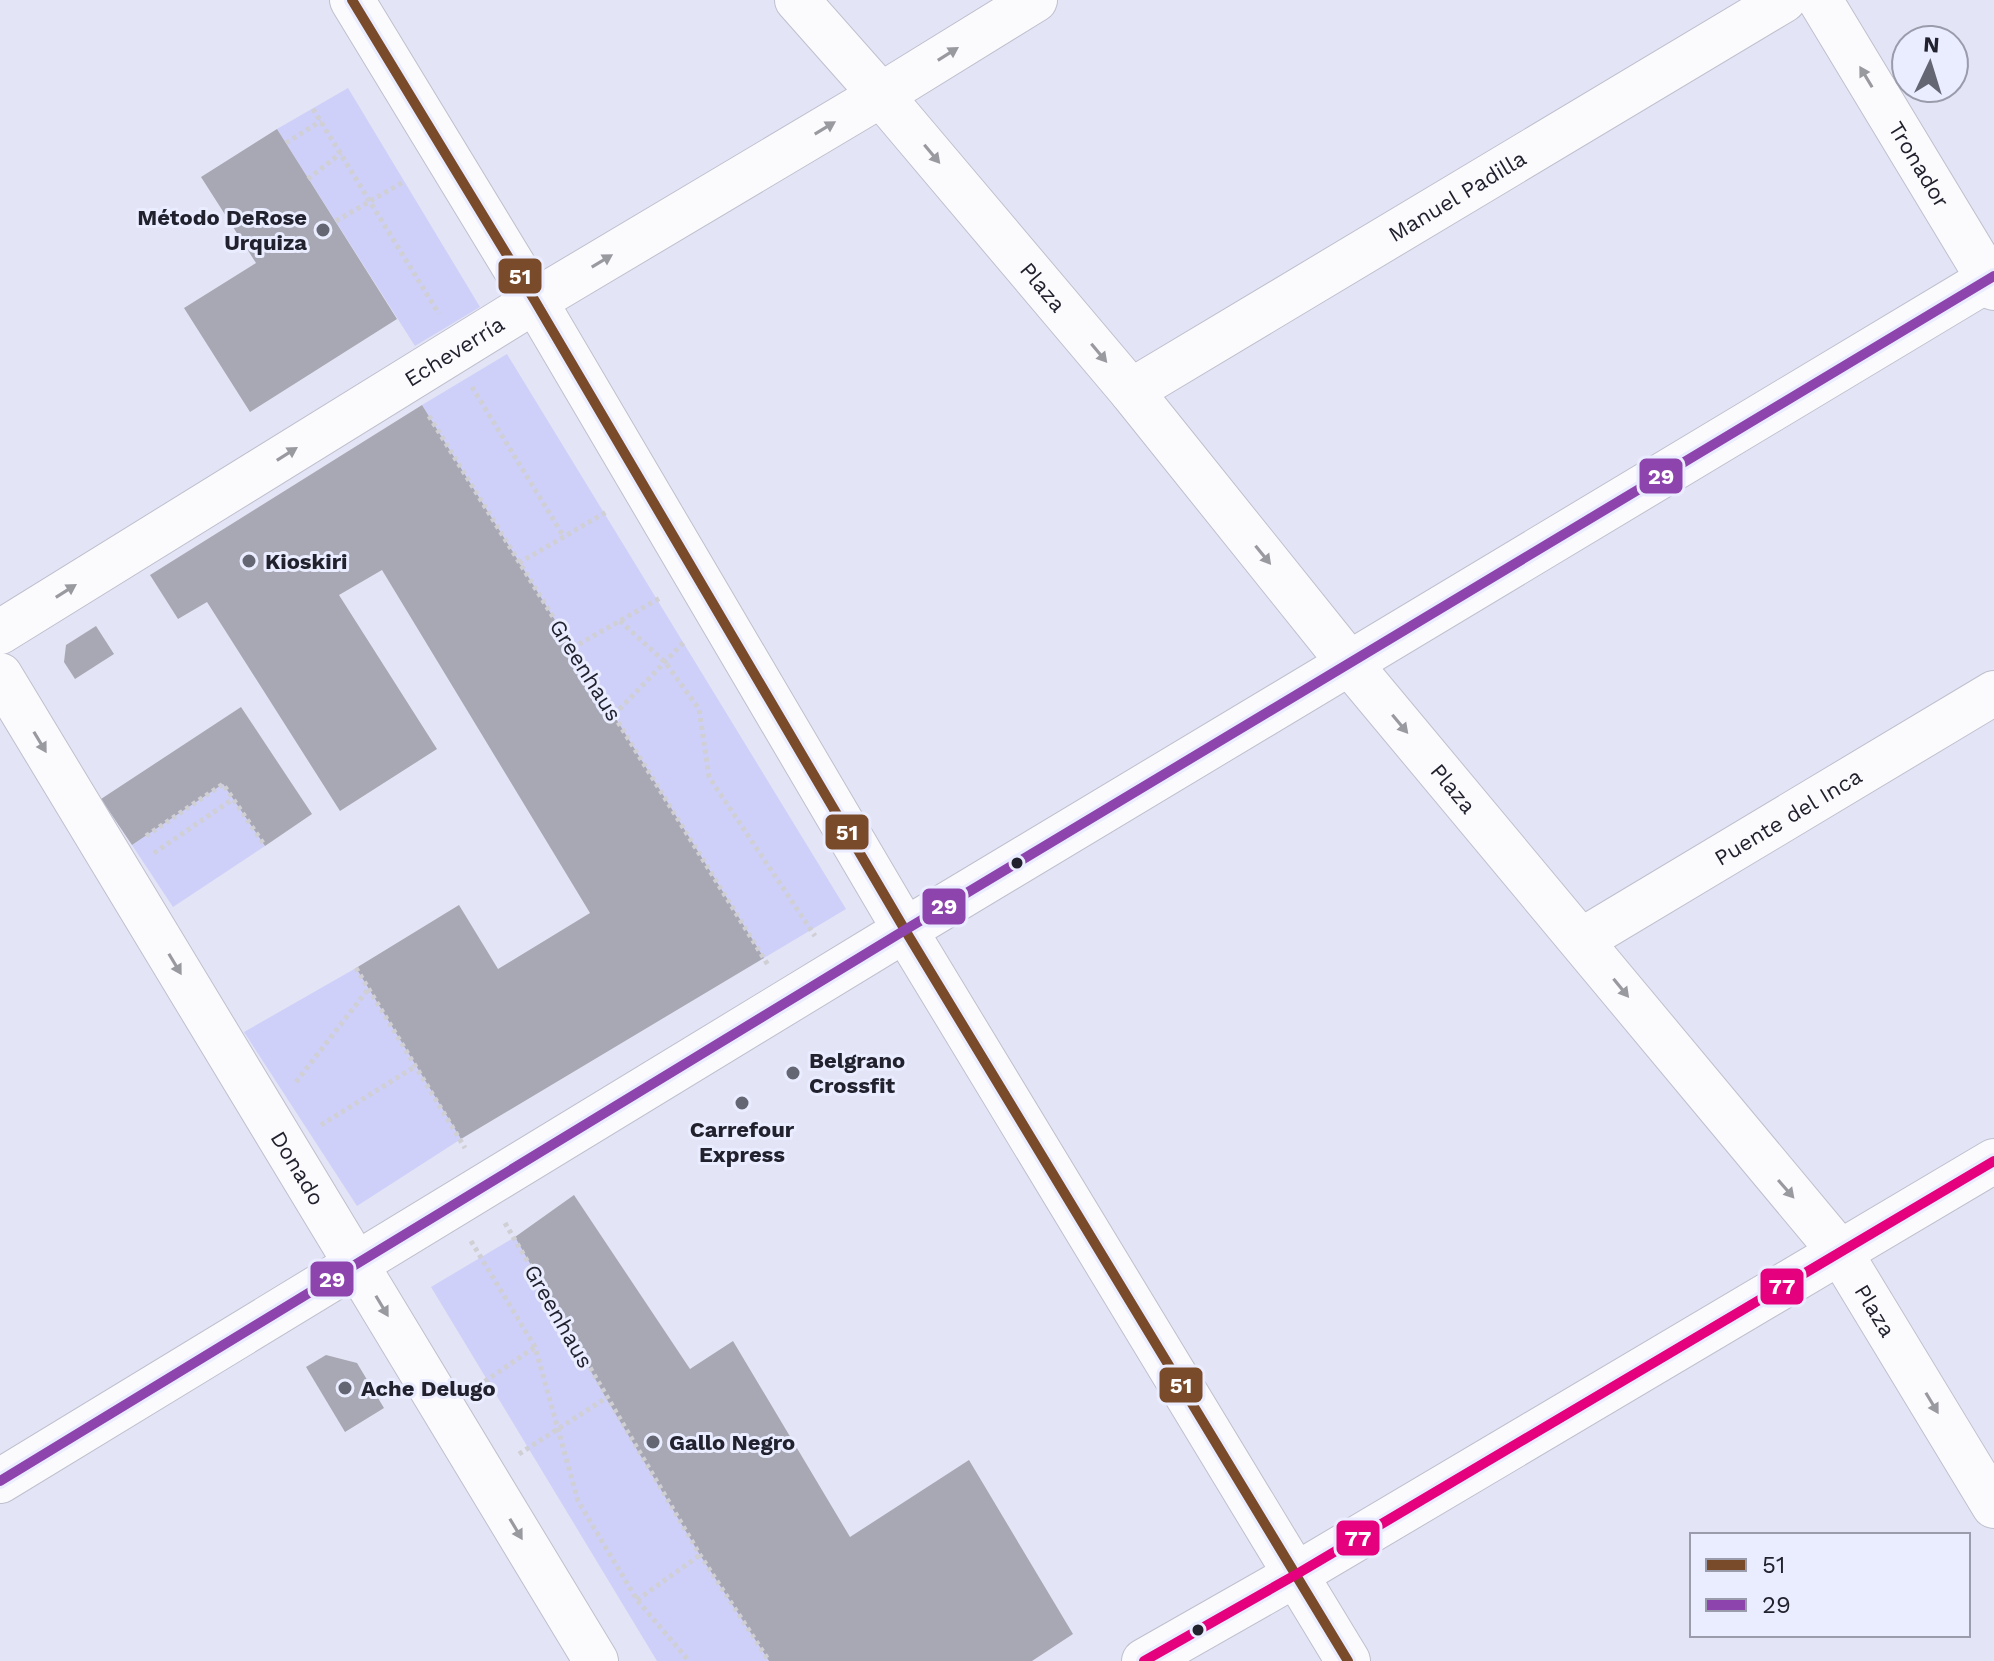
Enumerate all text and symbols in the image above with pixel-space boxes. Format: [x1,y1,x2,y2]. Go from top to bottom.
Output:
north arrow [1890,24,1970,104]
text: N [1922,32,1940,58]
one-way arrow [937,47,959,61]
one-way arrow [1860,66,1874,88]
street label: Tronador [1883,117,1954,212]
one-way arrow [814,121,836,135]
one-way arrow [923,144,940,164]
street label: Manuel Padilla [1384,145,1531,247]
place label: Método DeRose Urquiza [137,205,307,255]
marker: Método DeRose Urquiza [314,221,332,239]
one-way arrow [591,254,613,268]
line badge: 51 [497,257,543,295]
street label: Plaza [1015,257,1071,317]
text: 51 [509,264,531,289]
street label: Echeverría [400,311,509,392]
one-way arrow [1090,343,1107,363]
one-way arrow [276,448,298,462]
line badge: 29 [1638,457,1684,495]
text: 29 [1648,464,1674,489]
one-way arrow [1254,545,1270,565]
place label: Kioskiri [265,549,348,574]
marker: Kioskiri [240,552,258,570]
one-way arrow [55,585,77,599]
street label: Greenhaus [545,615,627,726]
one-way arrow [1391,713,1408,733]
one-way arrow [33,731,47,753]
street label: Plaza [1425,759,1481,818]
street label: Puente del Inca [1710,763,1866,871]
line badge: 51 [824,813,870,851]
text: 51 [836,820,858,845]
unlabelled marker [1009,855,1025,871]
line badge: 29 [921,887,967,926]
text: 29 [931,894,957,919]
one-way arrow [168,953,182,975]
one-way arrow [1612,977,1629,997]
place label: Belgrano Crossfit [809,1048,905,1098]
marker: Belgrano Crossfit [784,1064,802,1082]
marker: Carrefour Express [733,1094,751,1112]
place label: Carrefour Express [690,1117,795,1167]
street label: Donado [266,1127,329,1210]
one-way arrow [1777,1178,1794,1198]
line badge: 29 [309,1260,355,1298]
street label: Greenhaus [519,1260,598,1372]
text: 29 [319,1267,345,1292]
line badge: 77 [1759,1267,1805,1306]
text: 77 [1769,1274,1795,1299]
street label: Plaza [1850,1280,1900,1341]
one-way arrow [375,1295,389,1317]
line badge: 51 [1158,1366,1204,1404]
text: 51 [1170,1373,1192,1398]
place label: Ache Delugo [361,1376,496,1401]
marker: Ache Delugo [336,1379,354,1397]
one-way arrow [1924,1392,1938,1414]
place label: Gallo Negro [669,1430,795,1455]
marker: Gallo Negro [644,1433,662,1451]
one-way arrow [509,1518,523,1540]
line badge: 77 [1335,1519,1381,1557]
text: 77 [1345,1526,1371,1551]
legend [1690,1533,1970,1637]
text: 51 [1762,1551,1785,1579]
text: 29 [1762,1591,1791,1619]
unlabelled marker [1190,1622,1206,1638]

